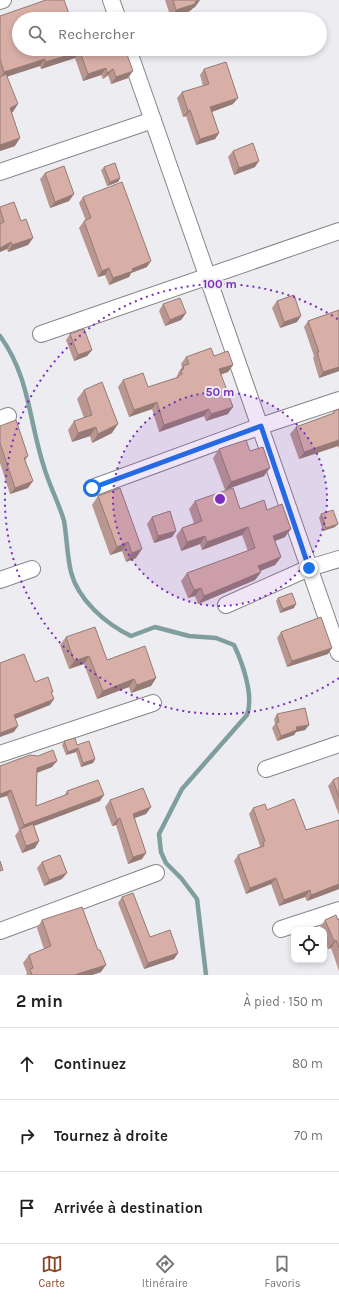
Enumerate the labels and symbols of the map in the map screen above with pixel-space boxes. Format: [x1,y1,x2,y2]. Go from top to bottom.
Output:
text: 100 m [203,277,237,291]
text: 50 m [206,385,235,399]
route start [83,479,101,497]
centre of rings [213,492,227,506]
route end [300,559,318,577]

